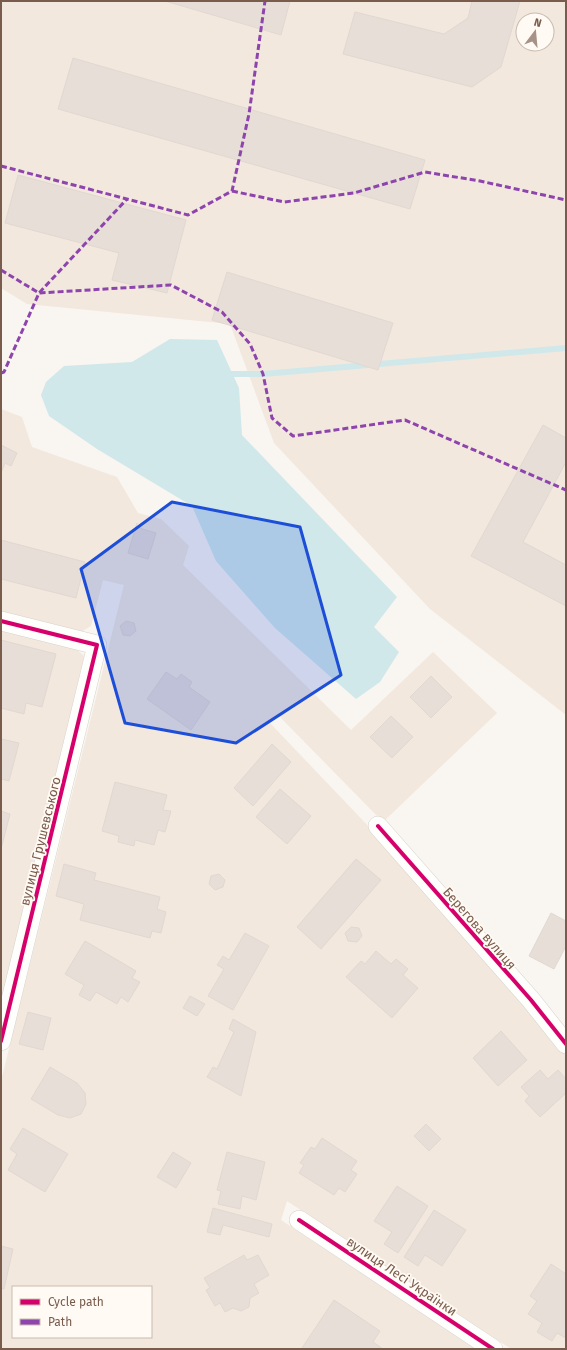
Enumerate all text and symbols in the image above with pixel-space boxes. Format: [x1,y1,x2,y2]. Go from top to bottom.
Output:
north arrow [515,12,555,52]
text: N [532,16,543,30]
street label: вулиця Грушевського [17,775,64,907]
street label: Берегова вулиця [440,884,519,972]
street label: вулиця Лесі Українки [344,1234,460,1319]
legend [12,1286,152,1338]
text: Cycle path [48,1295,104,1309]
text: Path [48,1315,72,1329]

